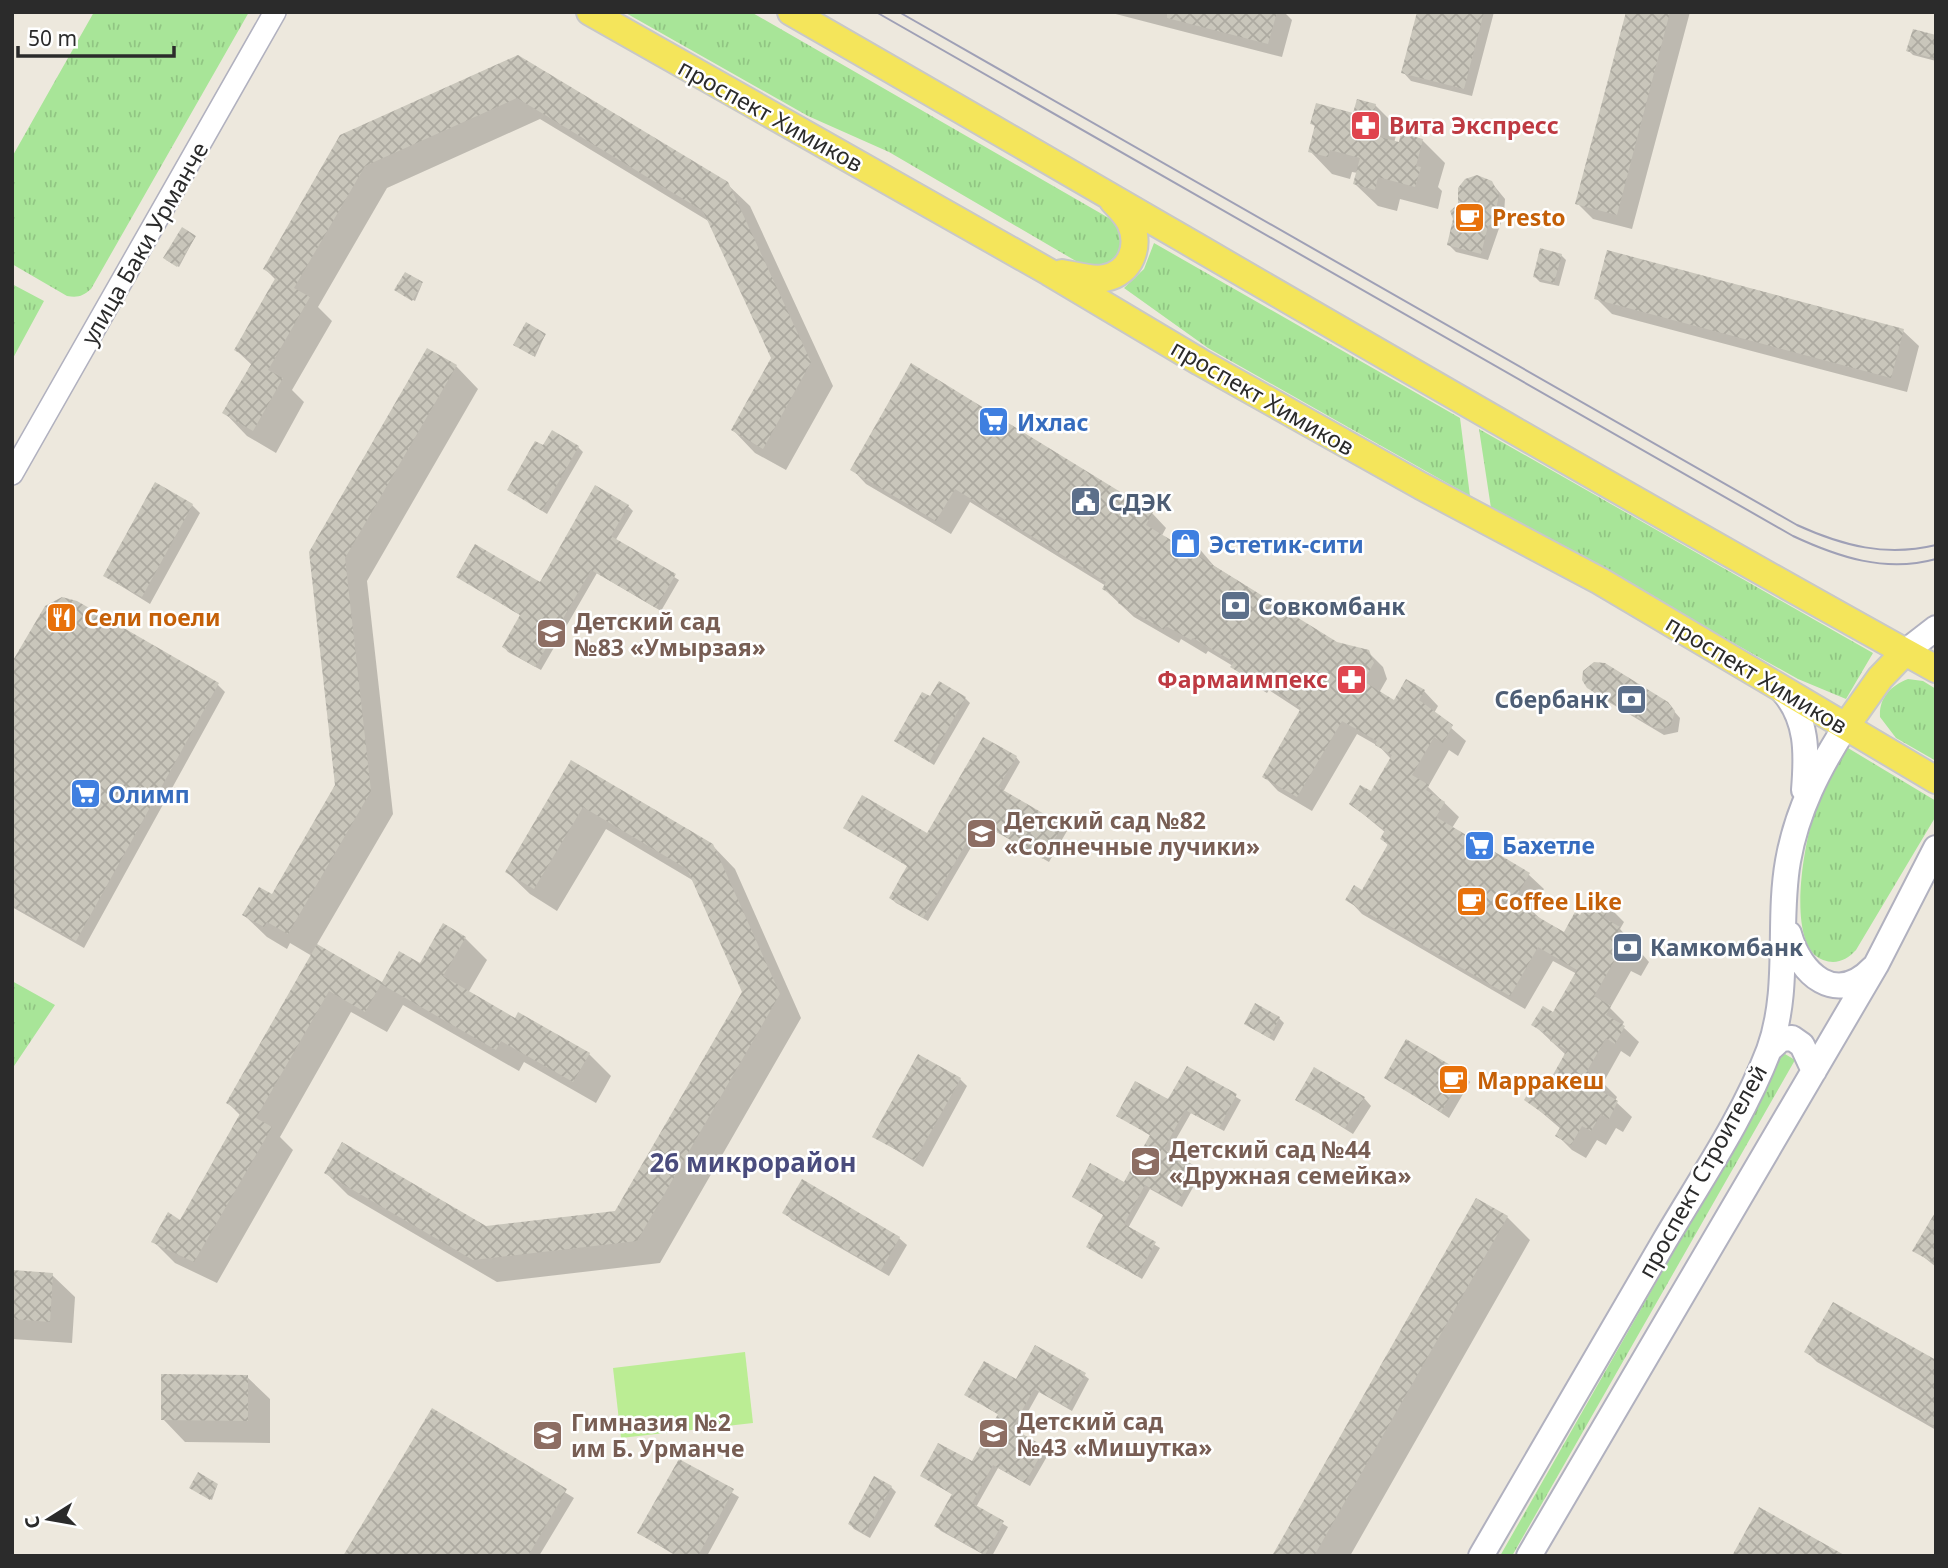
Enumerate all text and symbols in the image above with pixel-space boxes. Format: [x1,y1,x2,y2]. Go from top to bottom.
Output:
scale bar [18,14,173,58]
text: 50 m [28,24,77,52]
street label: проспект Химиков [673,51,869,179]
pharmacy icon: Вита Экспресс [1349,108,1383,142]
place label: Вита Экспресс [1389,109,1559,141]
street label: улица Баки Урманче [73,136,215,350]
cafe icon: Presto [1452,200,1486,234]
place label: Presto [1492,201,1566,233]
street label: проспект Химиков [1166,331,1360,463]
supermarket icon: Ихлас [977,405,1011,439]
place label: Ихлас [1017,406,1089,438]
public building icon: СДЭК [1068,485,1102,519]
place label: СДЭК [1108,486,1172,518]
shop icon: Эстетик-сити [1169,527,1203,561]
place label: Эстетик-сити [1209,528,1364,560]
bank icon: Совкомбанк [1218,589,1252,623]
place label: Совкомбанк [1258,590,1406,622]
restaurant icon: Сели поели [44,600,78,634]
place label: Сели поели [84,601,221,633]
place label: Детский сад №83 «Умырзая» [574,605,766,663]
street label: проспект Химиков [1660,607,1854,741]
school or university icon: Детский сад №83 «Умырзая» [534,617,568,651]
pharmacy icon: Фармаимпекс [1334,662,1368,696]
place label: Фармаимпекс [1157,663,1328,695]
bank icon: Сбербанк [1615,682,1649,716]
place label: Сбербанк [1494,683,1610,715]
supermarket icon: Олимп [68,777,102,811]
place label: Олимп [108,778,190,810]
place label: Детский сад №82 «Солнечные лучики» [1004,804,1260,862]
school or university icon: Детский сад №82 «Солнечные лучики» [964,816,998,850]
supermarket icon: Бахетле [1462,828,1496,862]
place label: Бахетле [1502,829,1595,861]
cafe icon: Coffee Like [1454,884,1488,918]
place label: Coffee Like [1494,885,1622,917]
bank icon: Камкомбанк [1610,930,1644,964]
place label: Камкомбанк [1650,931,1804,963]
street label: проспект Строителей [1630,1059,1774,1283]
cafe icon: Марракеш [1437,1063,1471,1097]
place label: Марракеш [1477,1064,1604,1096]
place label: Детский сад №44 «Дружная семейка» [1169,1133,1412,1191]
district label: 26 микрорайон [649,1144,857,1180]
school or university icon: Детский сад №44 «Дружная семейка» [1129,1145,1163,1179]
place label: Детский сад №43 «Мишутка» [1017,1405,1212,1463]
place label: Гимназия №2 им Б. Урманче [571,1406,744,1464]
school or university icon: Детский сад №43 «Мишутка» [977,1417,1011,1451]
school or university icon: Гимназия №2 им Б. Урманче [531,1418,565,1452]
north arrow [14,1484,84,1554]
text: С [18,1514,46,1531]

